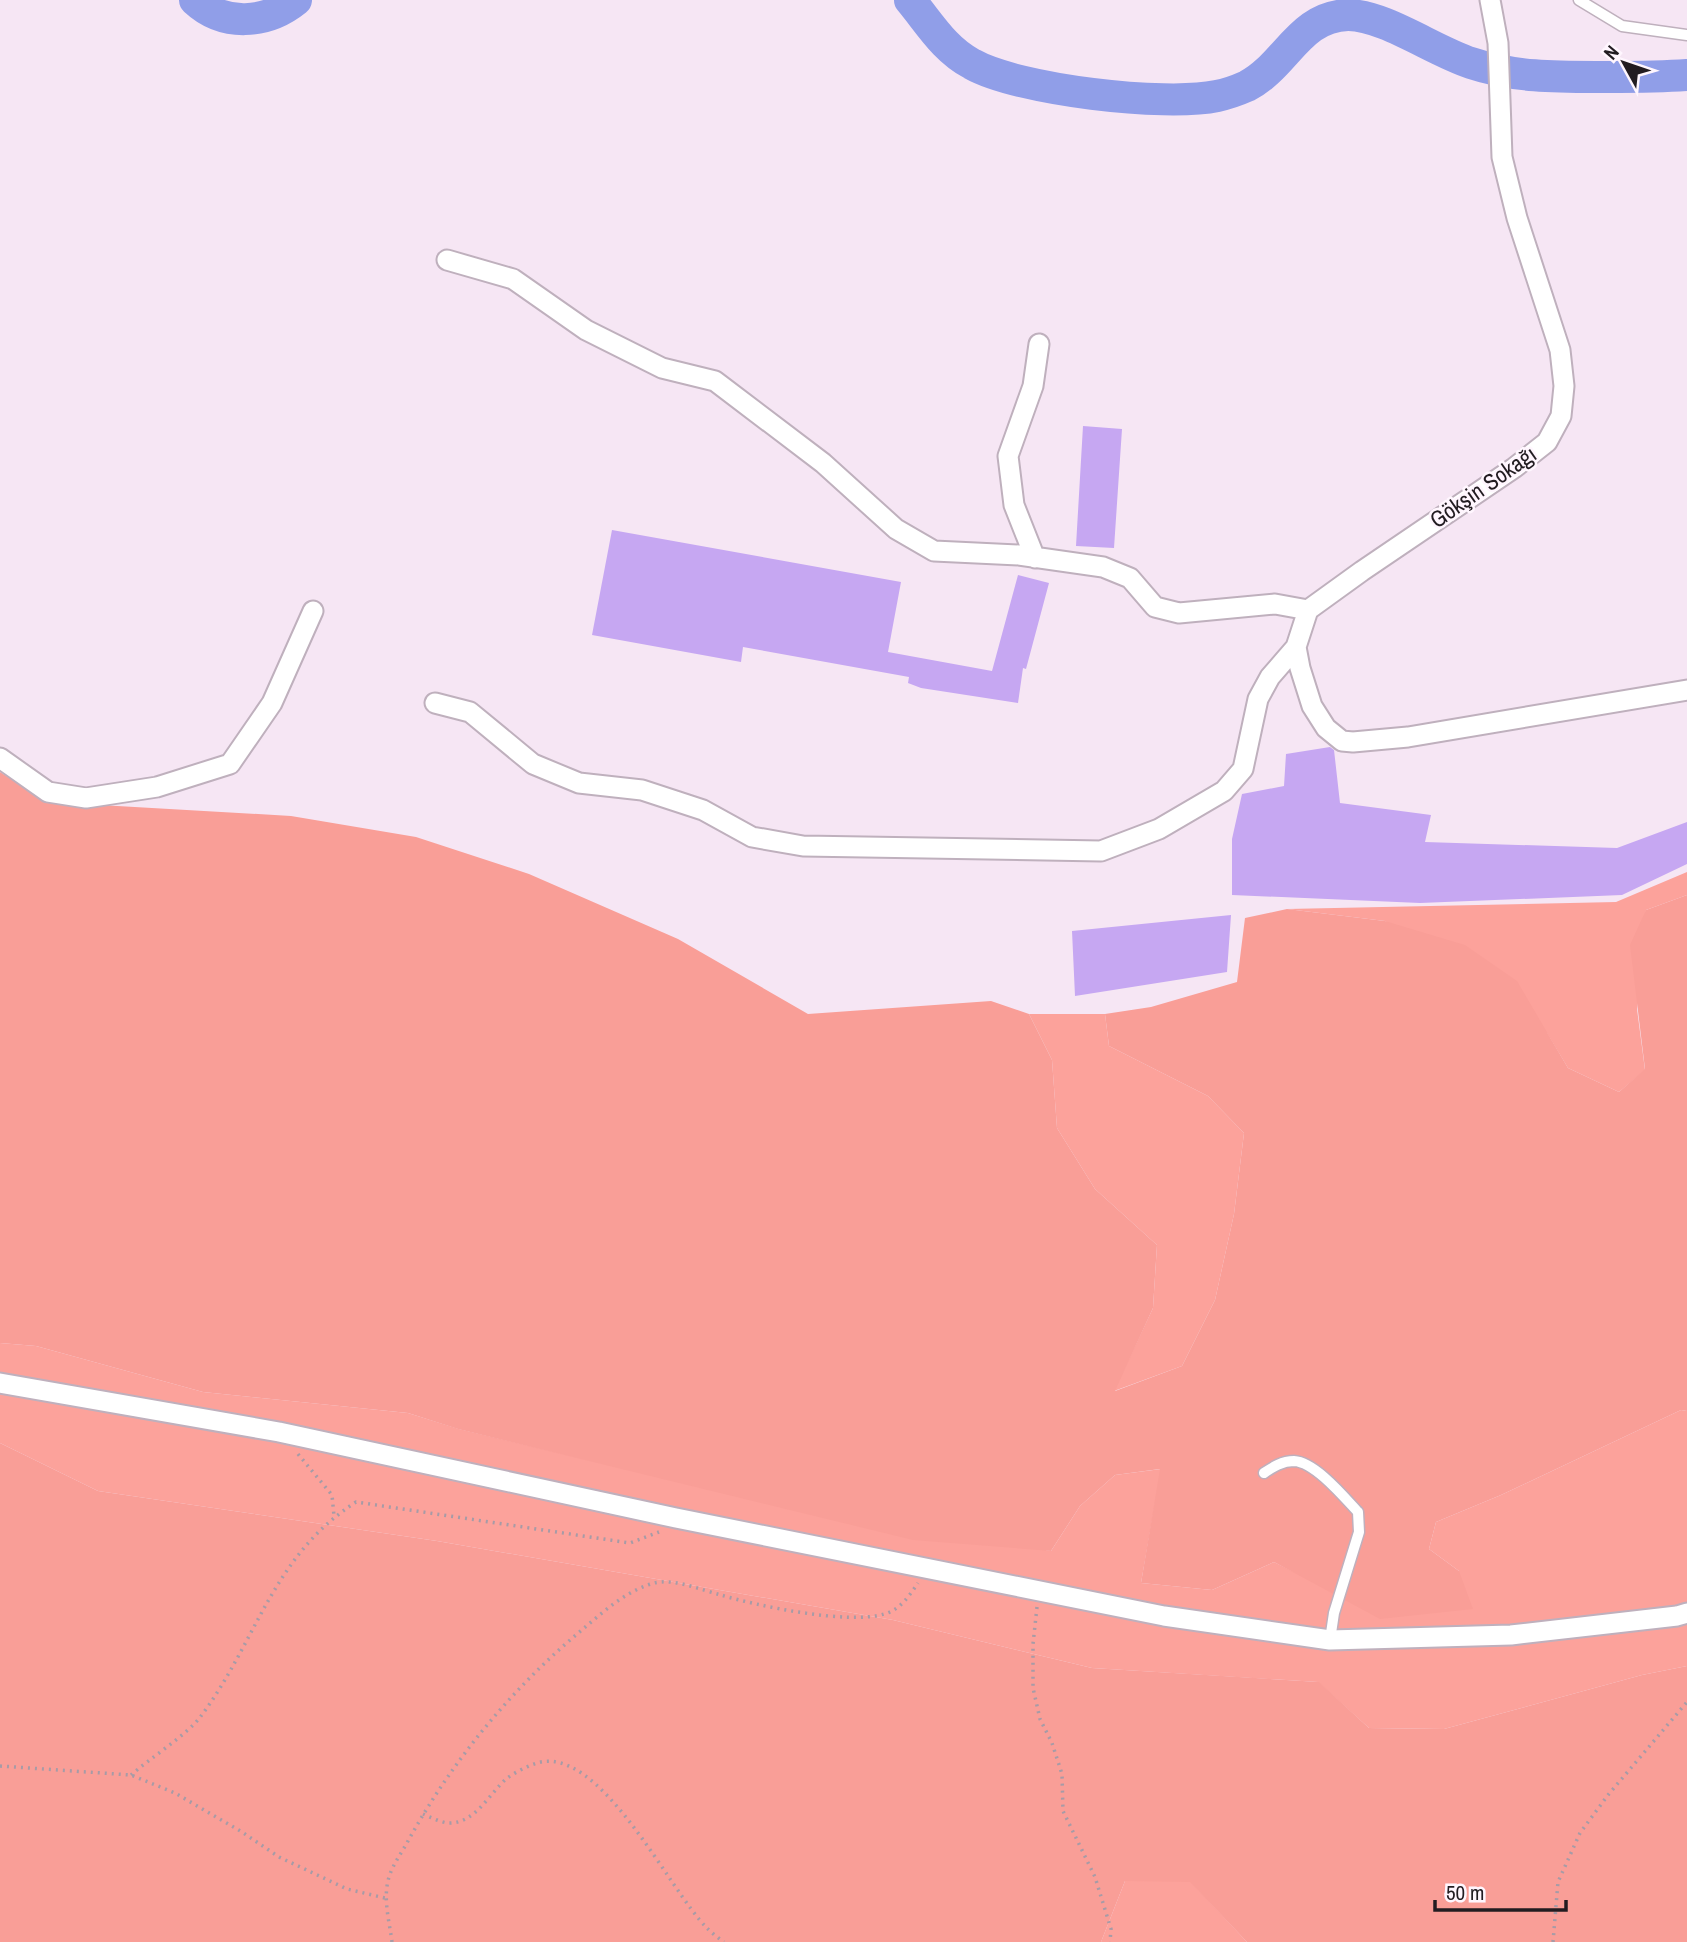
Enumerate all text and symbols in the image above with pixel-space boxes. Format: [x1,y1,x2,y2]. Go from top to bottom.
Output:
north arrow [1589,28,1659,98]
text: N [1597,39,1625,65]
street label: Gökşin Sokağı [1423,438,1542,535]
scale bar [1435,1868,1566,1912]
text: 50 m [1446,1878,1484,1907]

